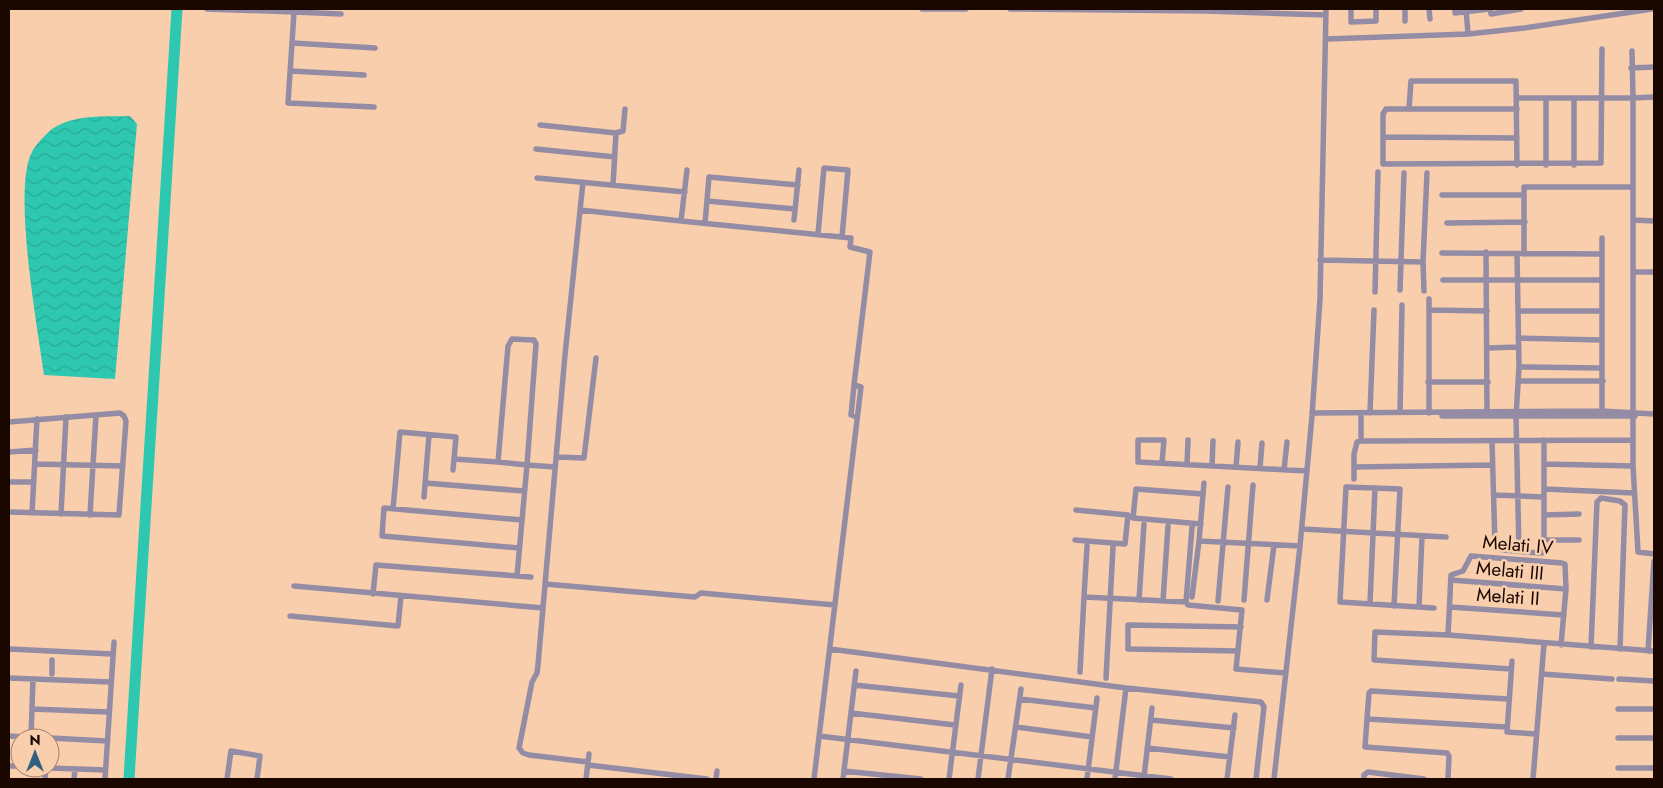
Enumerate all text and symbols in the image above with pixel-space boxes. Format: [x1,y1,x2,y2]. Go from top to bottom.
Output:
street label: Melati IV [1481,528,1555,561]
street label: Melati III [1475,554,1545,587]
street label: Melati II [1475,581,1540,612]
north arrow [10,728,60,778]
text: N [29,730,41,750]

